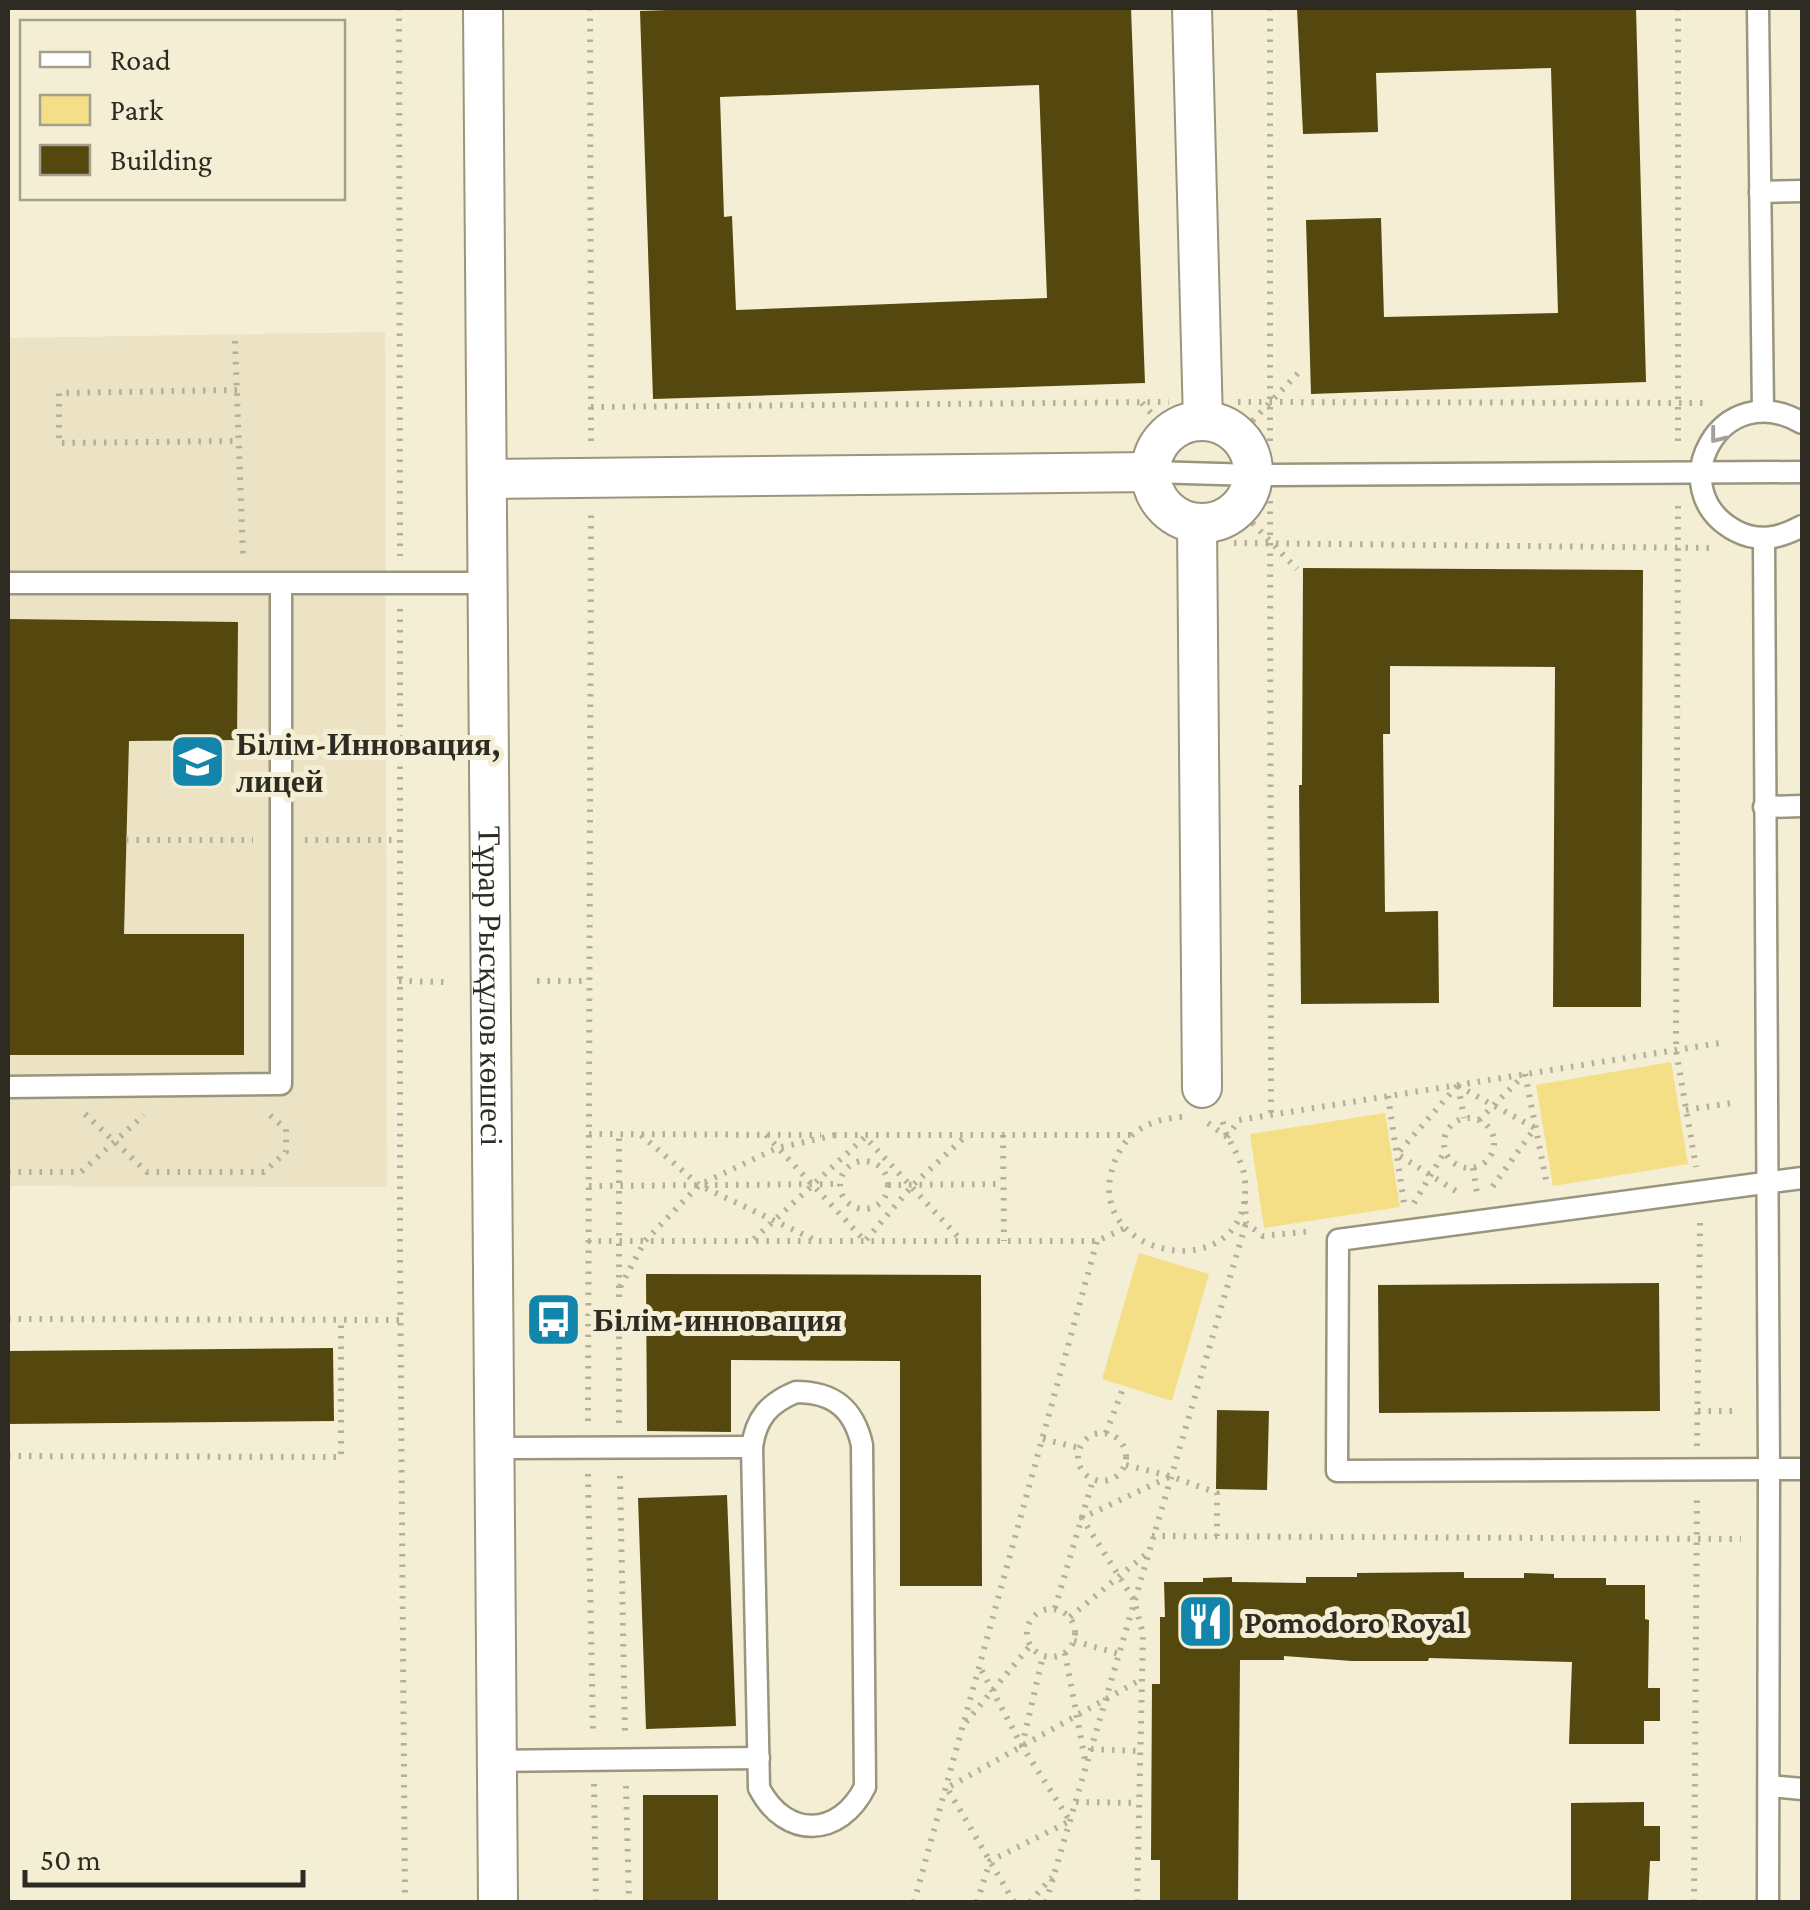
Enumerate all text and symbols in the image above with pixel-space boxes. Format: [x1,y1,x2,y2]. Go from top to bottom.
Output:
legend [20,20,345,200]
text: Road [110,43,171,76]
text: Park [110,93,164,126]
text: Building [110,143,212,177]
one-way arrow [1711,424,1729,442]
place label: Білім-Инновация, лицей [236,726,500,799]
school or university icon: Білім-Инновация, лицей [167,732,227,792]
street label: Тұрар Рысқұлов көшесі [471,826,510,1146]
bus stop icon: Білім-инновация [524,1290,584,1350]
place label: Білім-инновация [593,1302,842,1338]
restaurant icon: Pomodoro Royal [1175,1592,1235,1652]
place label: Pomodoro Royal [1244,1604,1466,1640]
scale bar [25,1825,302,1887]
text: 50 m [40,1843,101,1876]

